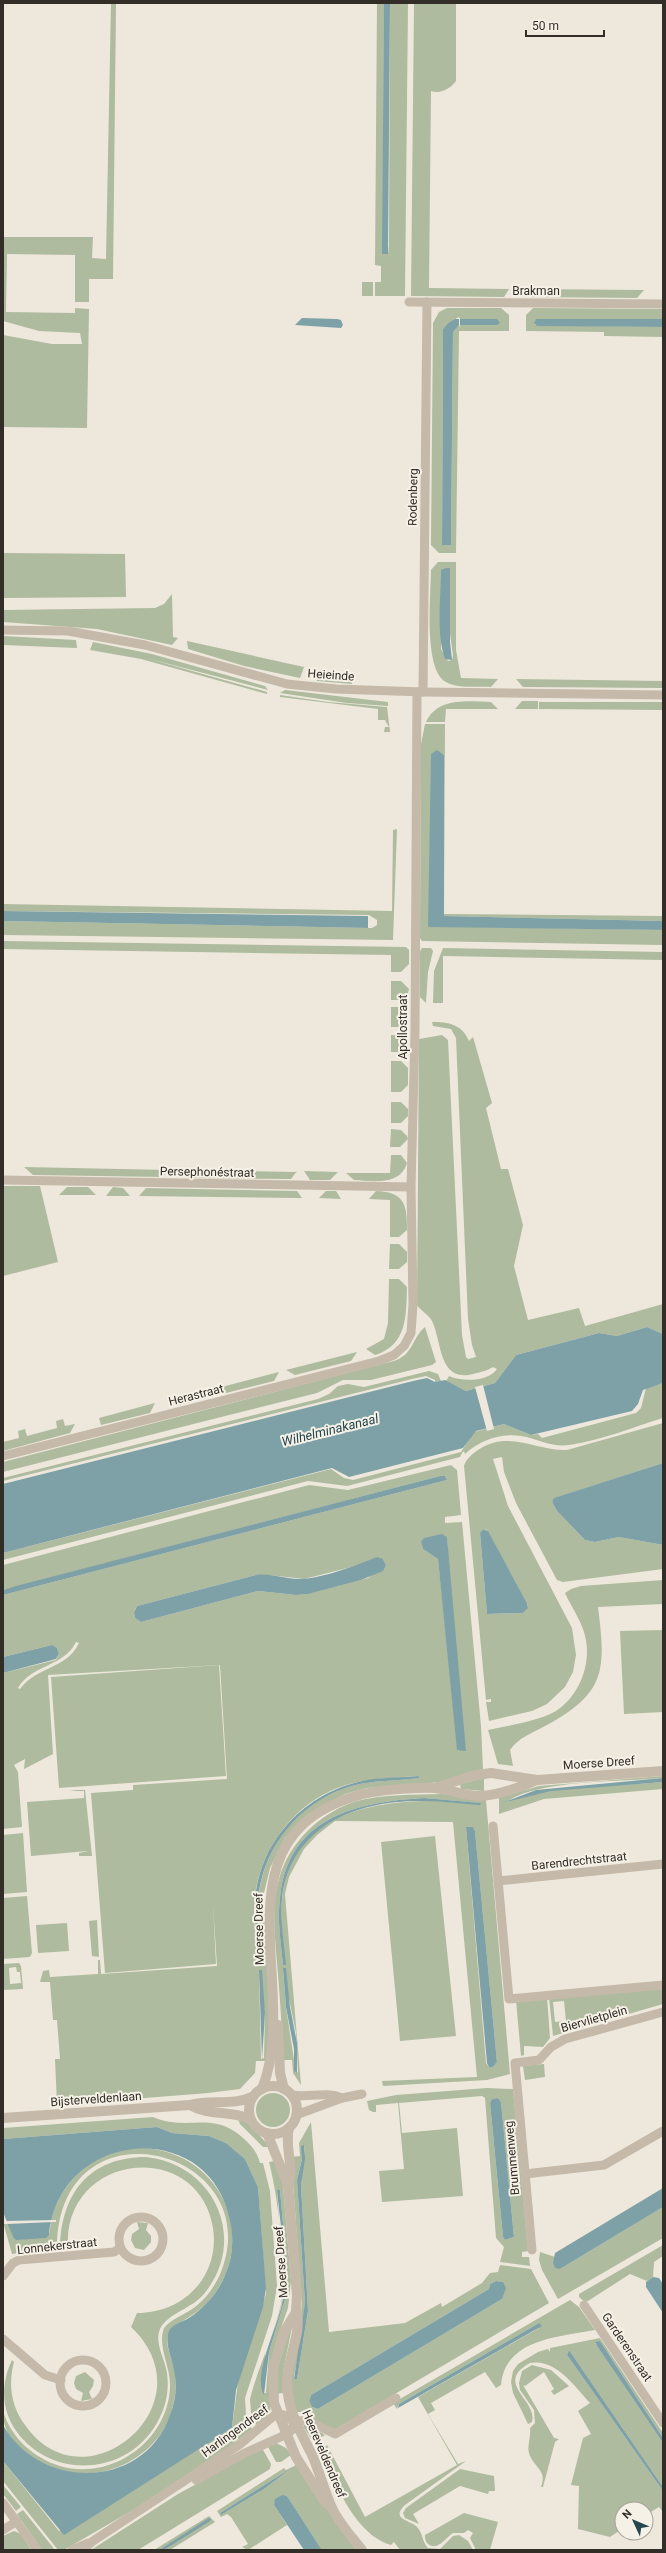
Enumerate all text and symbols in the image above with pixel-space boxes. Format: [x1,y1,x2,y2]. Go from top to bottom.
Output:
scale bar [526,12,604,38]
text: 50 m [532,19,559,33]
street label: Brakman [512,284,560,298]
street label: Rodenberg [405,468,421,526]
street label: Heieinde [307,666,355,684]
street label: Apollostraat [396,994,410,1060]
street label: Persephonéstraat [160,1164,254,1180]
street label: Herastraat [167,1381,225,1409]
water label: Wilhelminakanaal [280,1411,381,1449]
street label: Moerse Dreef [563,1753,636,1772]
street label: Barendrechtstraat [531,1849,627,1873]
street label: Moerse Dreef [251,1892,267,1965]
street label: Biervlietplein [559,2003,629,2035]
street label: Bijsterveldenlaan [50,2089,142,2109]
street label: Brummenweg [502,2120,522,2196]
street label: Moerse Dreef [271,2225,290,2298]
street label: Lonnekerstraat [16,2235,98,2257]
street label: Garderenstraat [599,2310,655,2384]
street label: Harlingendreef [199,2402,272,2460]
street label: Heereveldendreef [299,2408,349,2501]
north arrow [614,2501,654,2541]
text: N [620,2507,635,2522]

